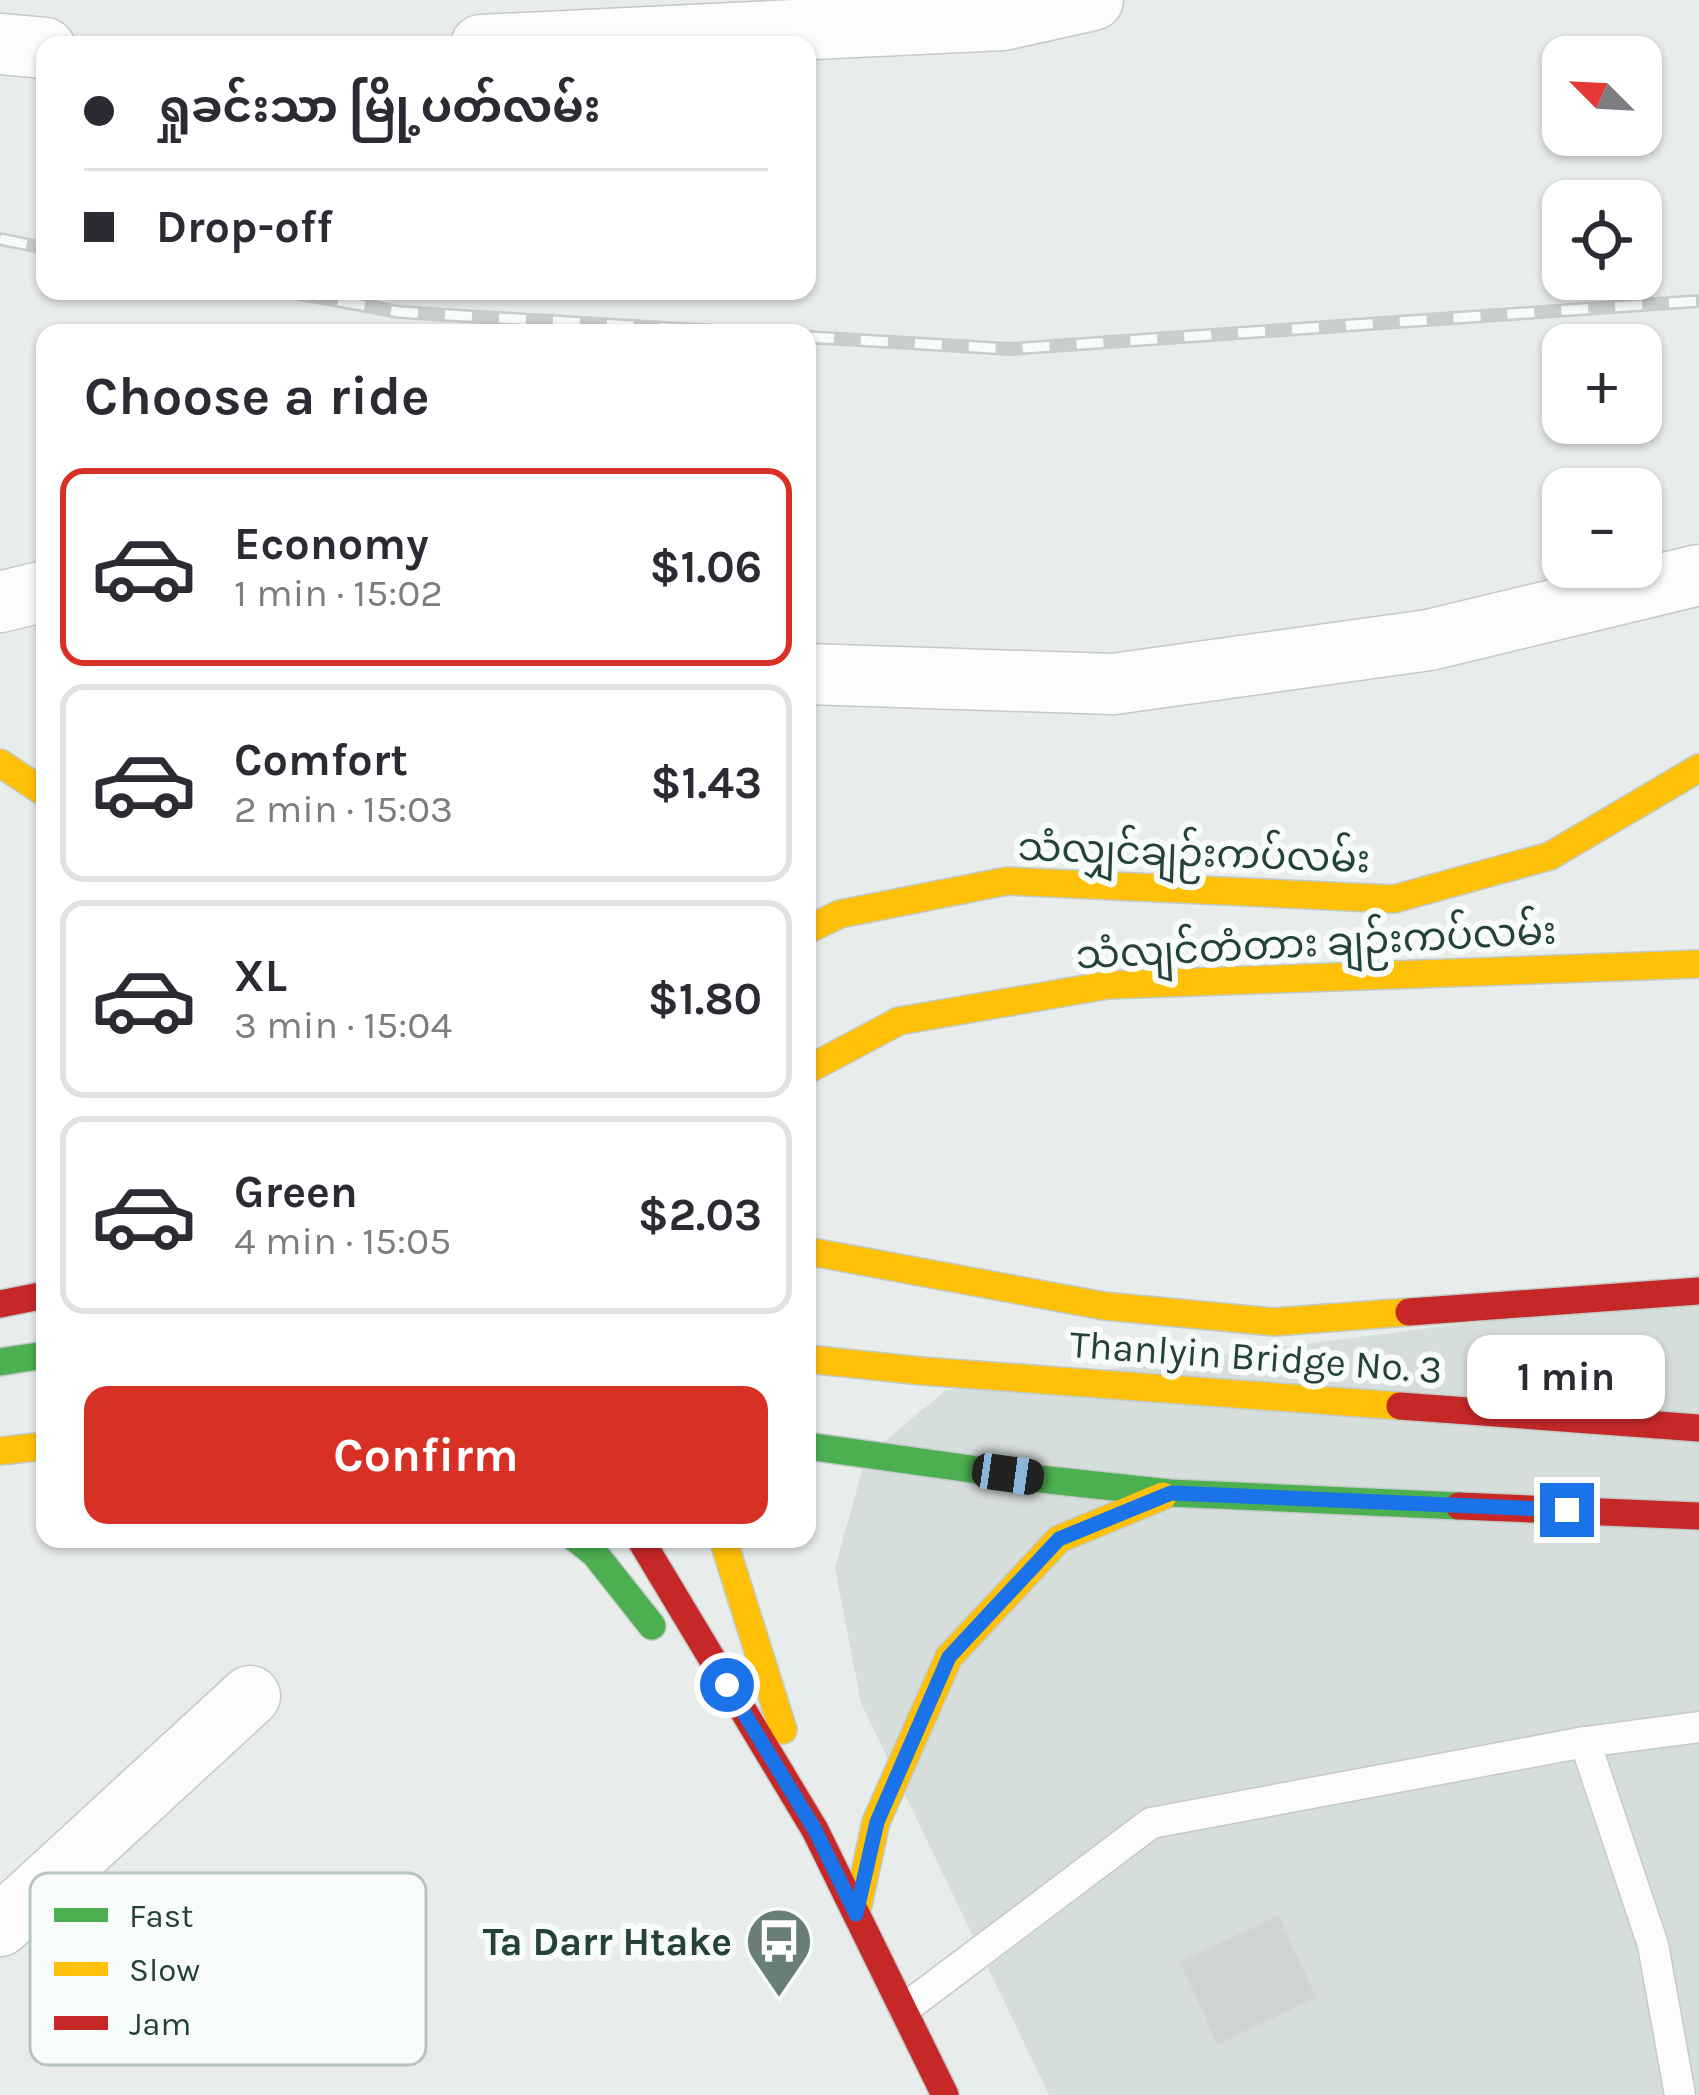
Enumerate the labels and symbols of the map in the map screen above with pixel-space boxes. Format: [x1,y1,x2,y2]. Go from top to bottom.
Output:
north arrow [1542,36,1662,156]
street label: သံလျှင်ချဉ်းကပ်လမ်း [1017,821,1371,890]
street label: သံလျင်တံတား ချဉ်းကပ်လမ်း [1074,904,1558,987]
street label: Thanlyin Bridge No. 3 [1068,1321,1444,1393]
callout: 1 min [1468,1336,1666,1420]
car [970,1451,1046,1497]
route end [1540,1483,1594,1537]
route start [700,1658,754,1712]
legend [30,1873,426,2065]
text: Fast [129,1897,193,1935]
bus stop icon: Ta Darr Htake [744,1906,814,2000]
place label: Ta Darr Htake [483,1919,732,1965]
text: Slow [129,1951,200,1989]
text: Jam [129,2005,191,2043]

